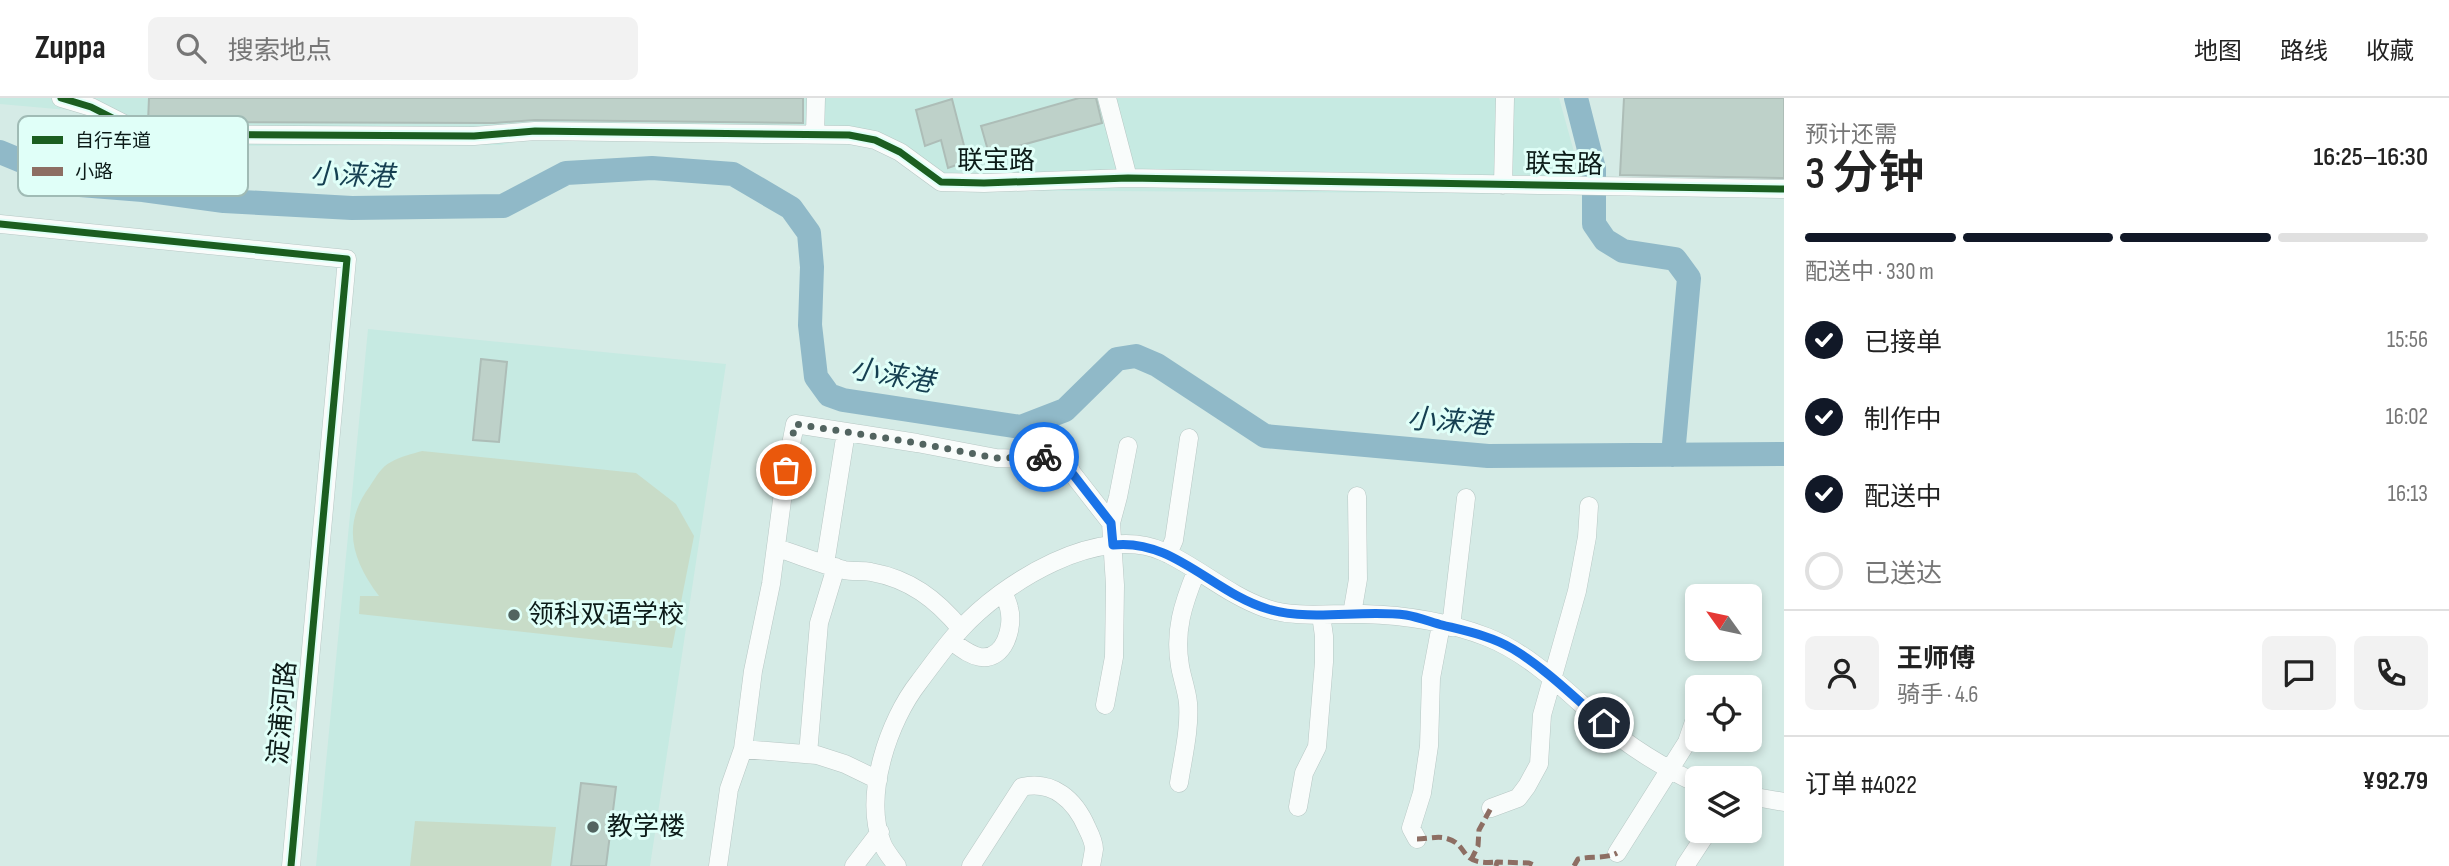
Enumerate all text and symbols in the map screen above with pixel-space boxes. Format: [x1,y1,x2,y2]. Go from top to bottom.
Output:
search box [148,17,638,80]
text: Zuppa [35,28,106,68]
icon: search [172,29,210,67]
text: 搜索地点 [228,36,332,67]
text: 地图 [2194,37,2242,66]
text: 路线 [2280,37,2328,66]
text: 收藏 [2366,37,2414,66]
legend [18,116,248,196]
text: 预计还需 [1805,121,1897,149]
text: 自行车道 [75,130,151,153]
text: 16:25–16:30 [2314,142,2428,173]
street label: 联宝路 [957,146,1035,177]
text: 3 分钟 [1805,147,1924,202]
street label: 联宝路 [1525,149,1603,181]
water label: 小涞港 [309,158,399,194]
text: 小路 [75,161,113,184]
text: 配送中 · 330 m [1805,258,1934,286]
icon: check [1805,321,1843,359]
text: 15:56 [2387,326,2428,354]
text: 已接单 [1864,328,1942,359]
water label: 小涞港 [848,352,940,400]
icon: check [1805,398,1843,436]
water label: 小涞港 [1406,403,1496,442]
text: 16:02 [2386,403,2428,431]
text: 制作中 [1864,405,1942,436]
courier [1009,422,1079,492]
icon: bike [1025,438,1063,476]
pin [756,440,816,500]
icon: bag [767,451,805,489]
icon: check [1805,475,1843,513]
text: 16:13 [2388,480,2428,508]
text: 配送中 [1864,482,1942,513]
text: 已送达 [1864,559,1942,590]
north arrow [1685,584,1762,662]
map controls [1685,584,1762,843]
place label: 领科双语学校 [528,600,684,631]
marker: 领科双语学校 [506,607,522,623]
button: person [1805,636,1879,710]
button: chat [2262,636,2336,710]
button: phone [2354,636,2428,710]
text: 王师傅 [1897,644,1975,675]
street label: 淀浦河路 [263,660,303,766]
button: locate [1685,675,1762,752]
text: 骑手 · 4.6 [1897,681,1978,709]
pin [1574,693,1634,753]
icon: home [1585,704,1623,742]
button: layers [1685,766,1762,843]
text: ¥92.79 [2362,766,2428,797]
text: 订单 #4022 [1805,770,1917,801]
place label: 教学楼 [607,812,685,843]
marker: 教学楼 [585,819,601,835]

